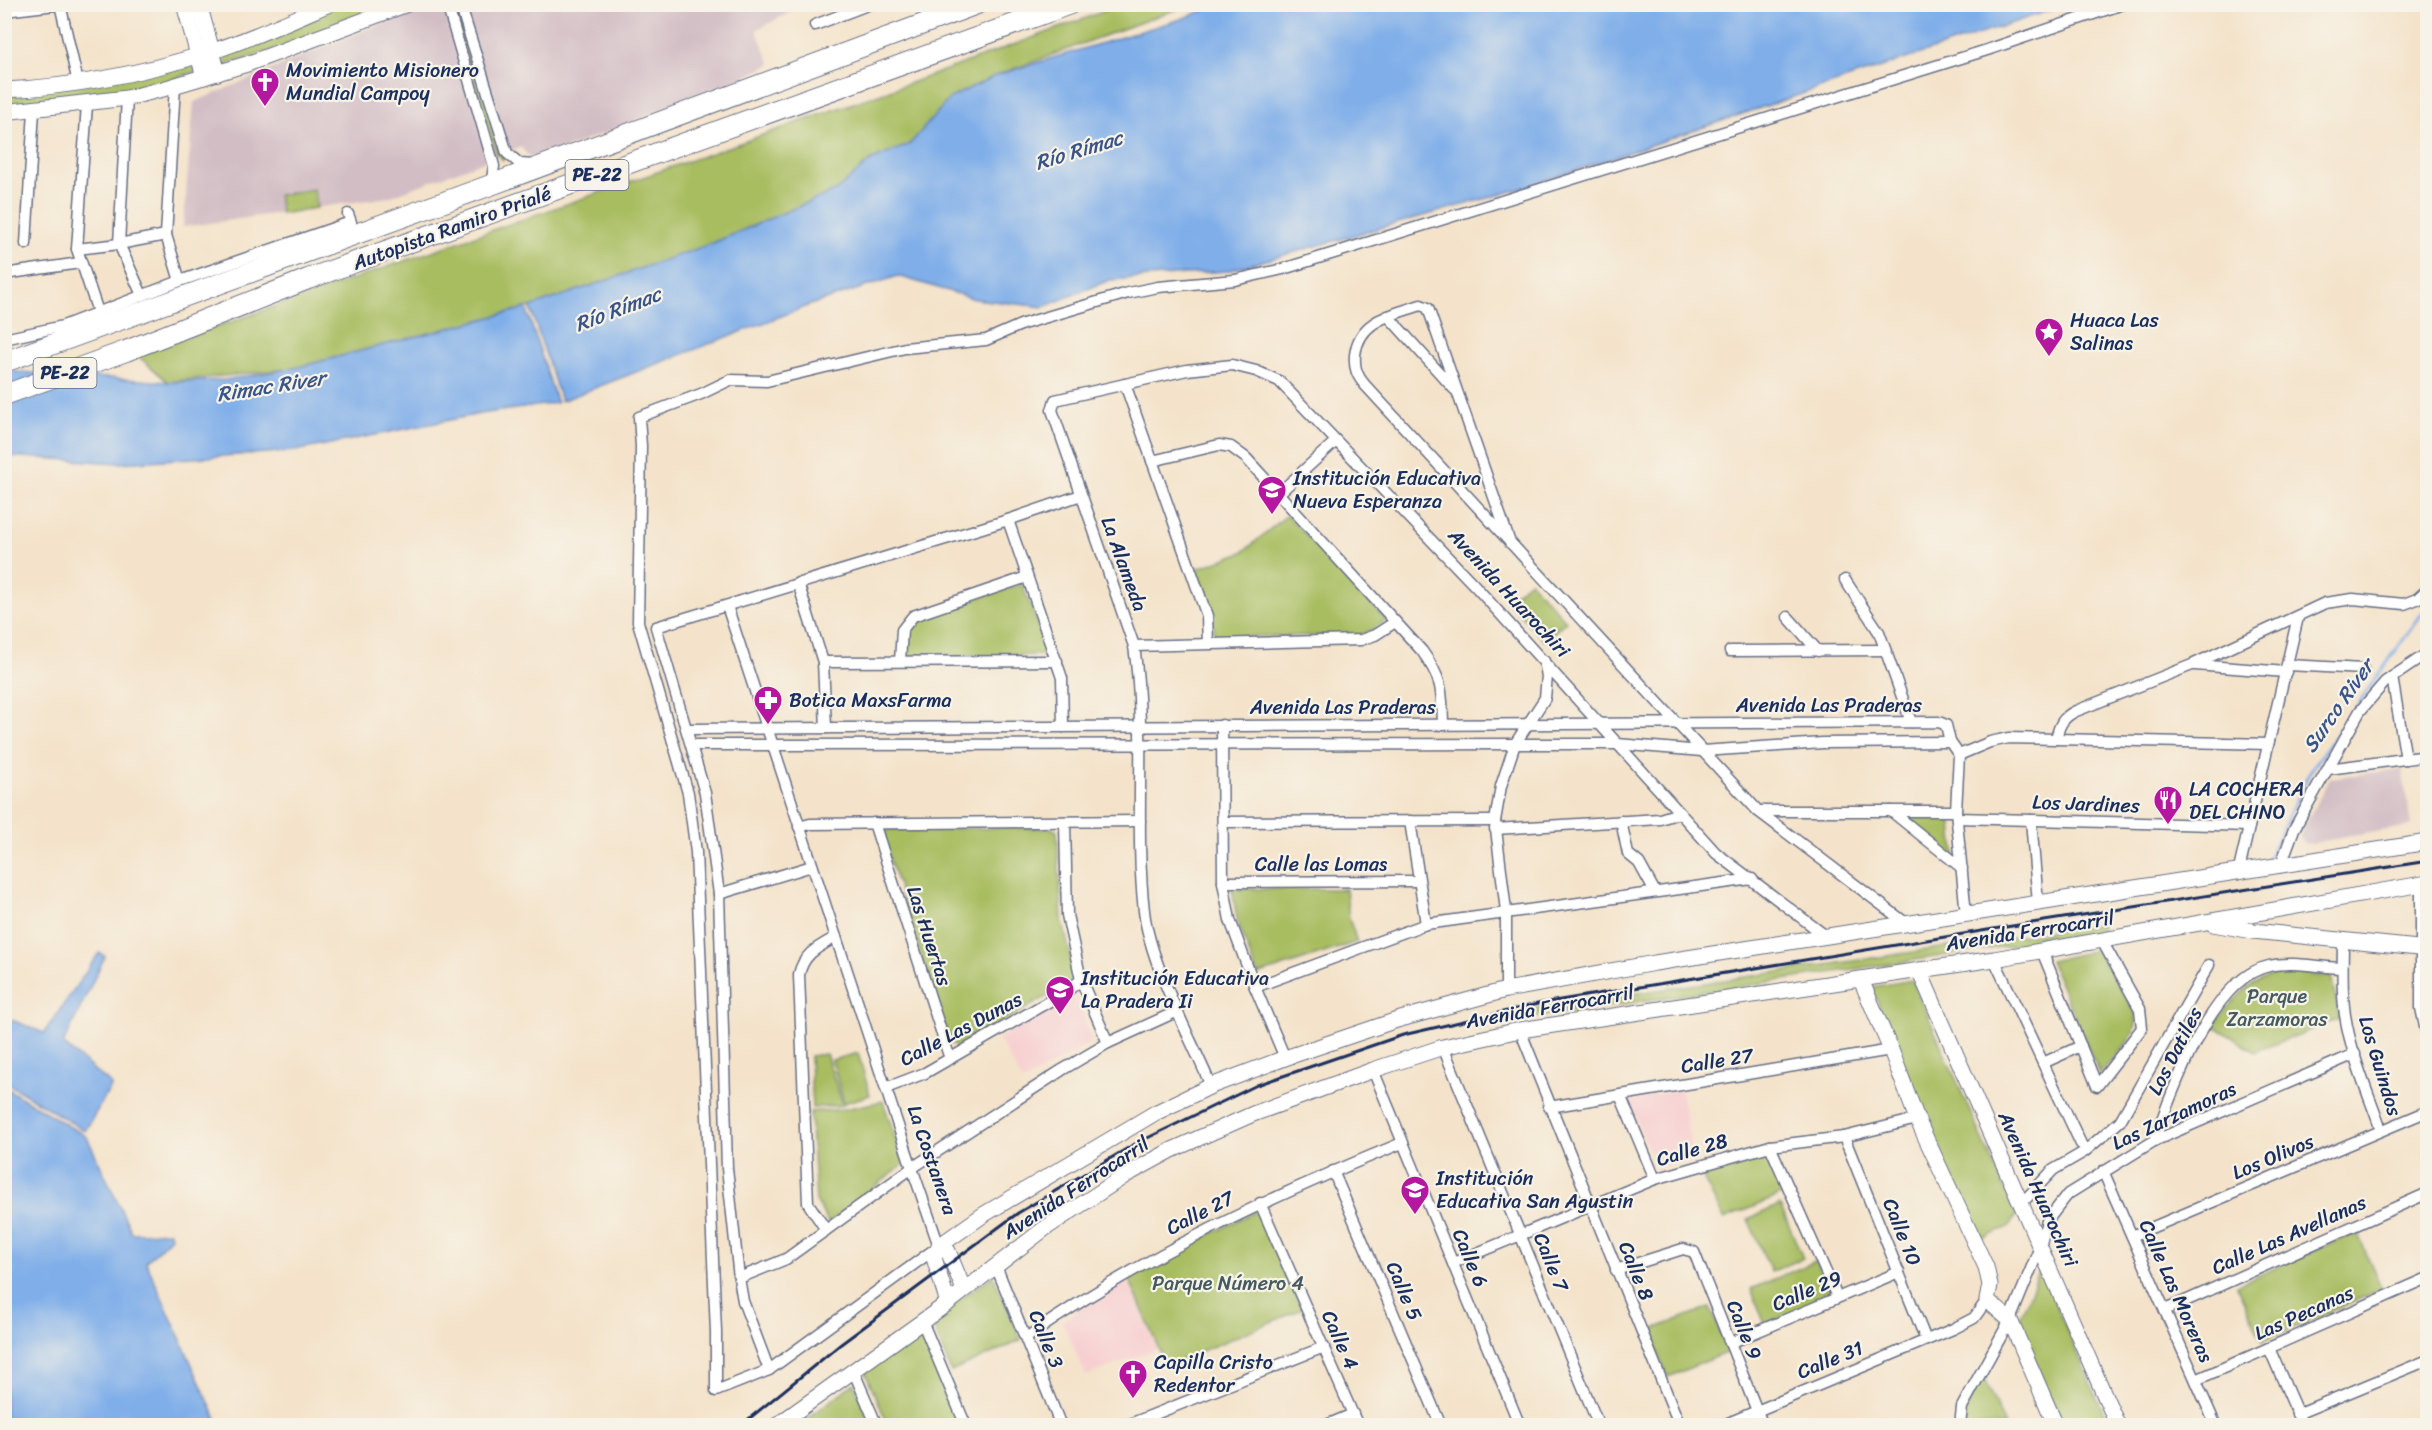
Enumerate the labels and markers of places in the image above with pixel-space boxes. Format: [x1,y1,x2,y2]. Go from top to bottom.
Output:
place label: Movimiento Misionero Mundial Campoy [286,53,479,111]
church icon: Movimiento Misionero Mundial Campoy [249,66,281,108]
place label: Huaca Las Salinas [2070,303,2159,361]
place icon: Huaca Las Salinas [2033,316,2065,358]
place label: Institución Educativa Nueva Esperanza [1292,461,1481,519]
school or university icon: Institución Educativa Nueva Esperanza [1256,474,1288,516]
place label: Botica MaxsFarma [789,683,952,718]
pharmacy icon: Botica MaxsFarma [752,684,784,726]
place label: LA COCHERA DEL CHINO [2189,772,2304,830]
restaurant icon: LA COCHERA DEL CHINO [2152,784,2184,826]
place label: Institución Educativa La Pradera Ii [1080,961,1269,1019]
school or university icon: Institución Educativa La Pradera Ii [1044,974,1076,1016]
place label: Institución Educativa San Agustin [1435,1161,1633,1219]
school or university icon: Institución Educativa San Agustin [1399,1174,1431,1216]
place label: Capilla Cristo Redentor [1154,1345,1273,1403]
church icon: Capilla Cristo Redentor [1117,1358,1149,1400]

